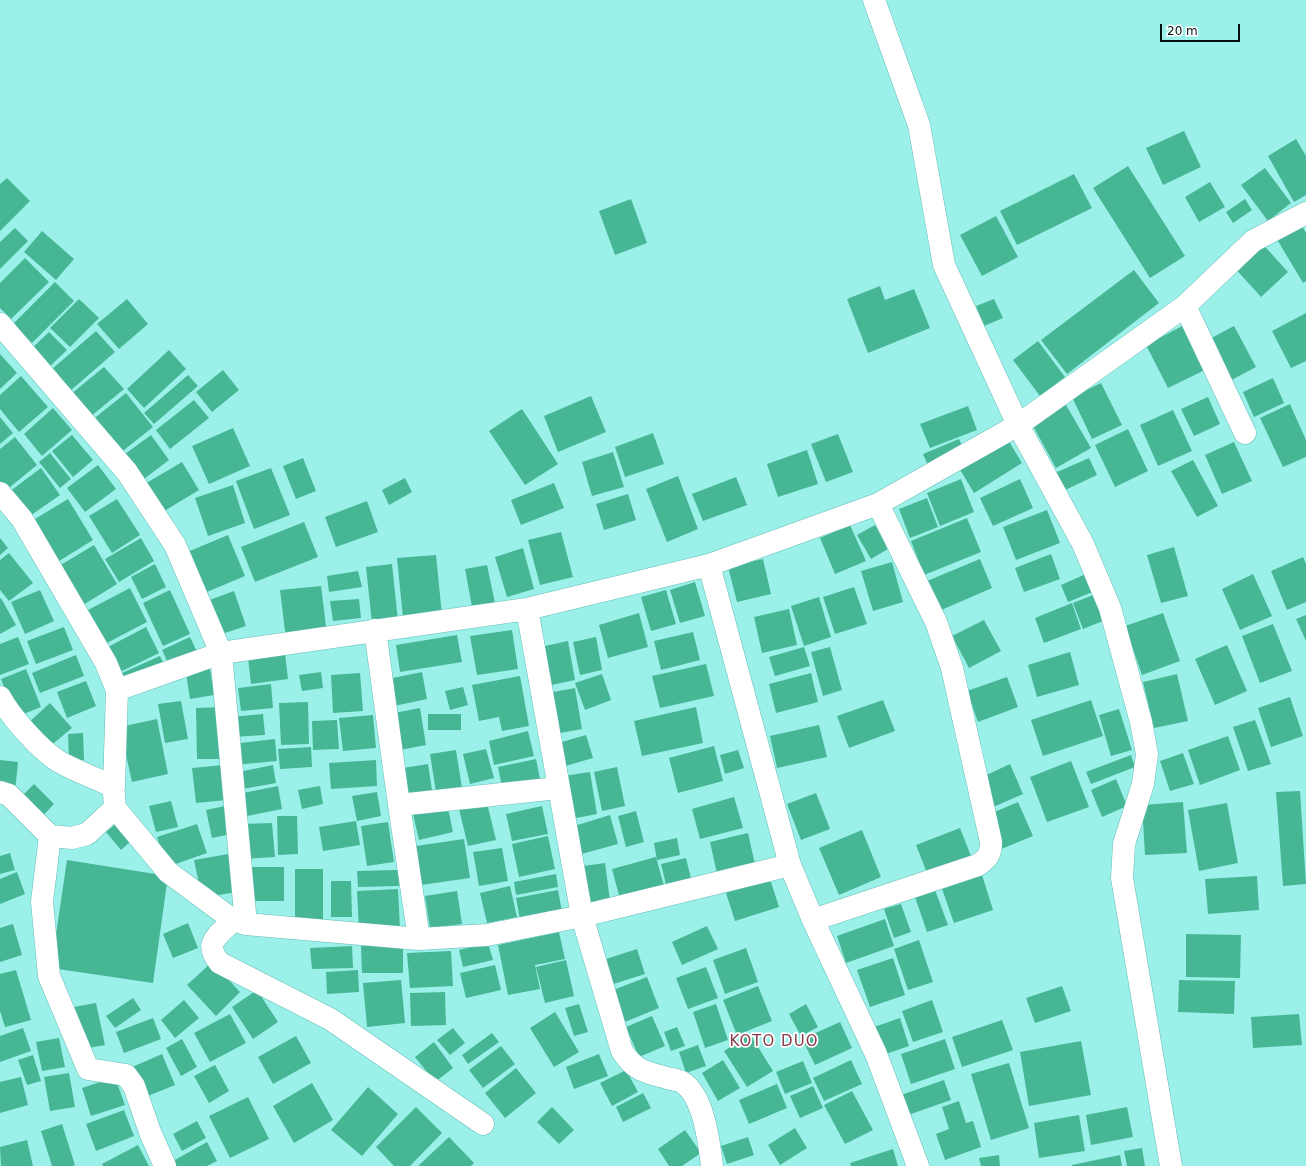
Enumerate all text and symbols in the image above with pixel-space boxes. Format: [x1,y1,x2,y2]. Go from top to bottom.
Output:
scale bar [1162,16,1242,42]
text: 20 m [1167,24,1198,38]
district label: KOTO DUO [730,1033,818,1051]

